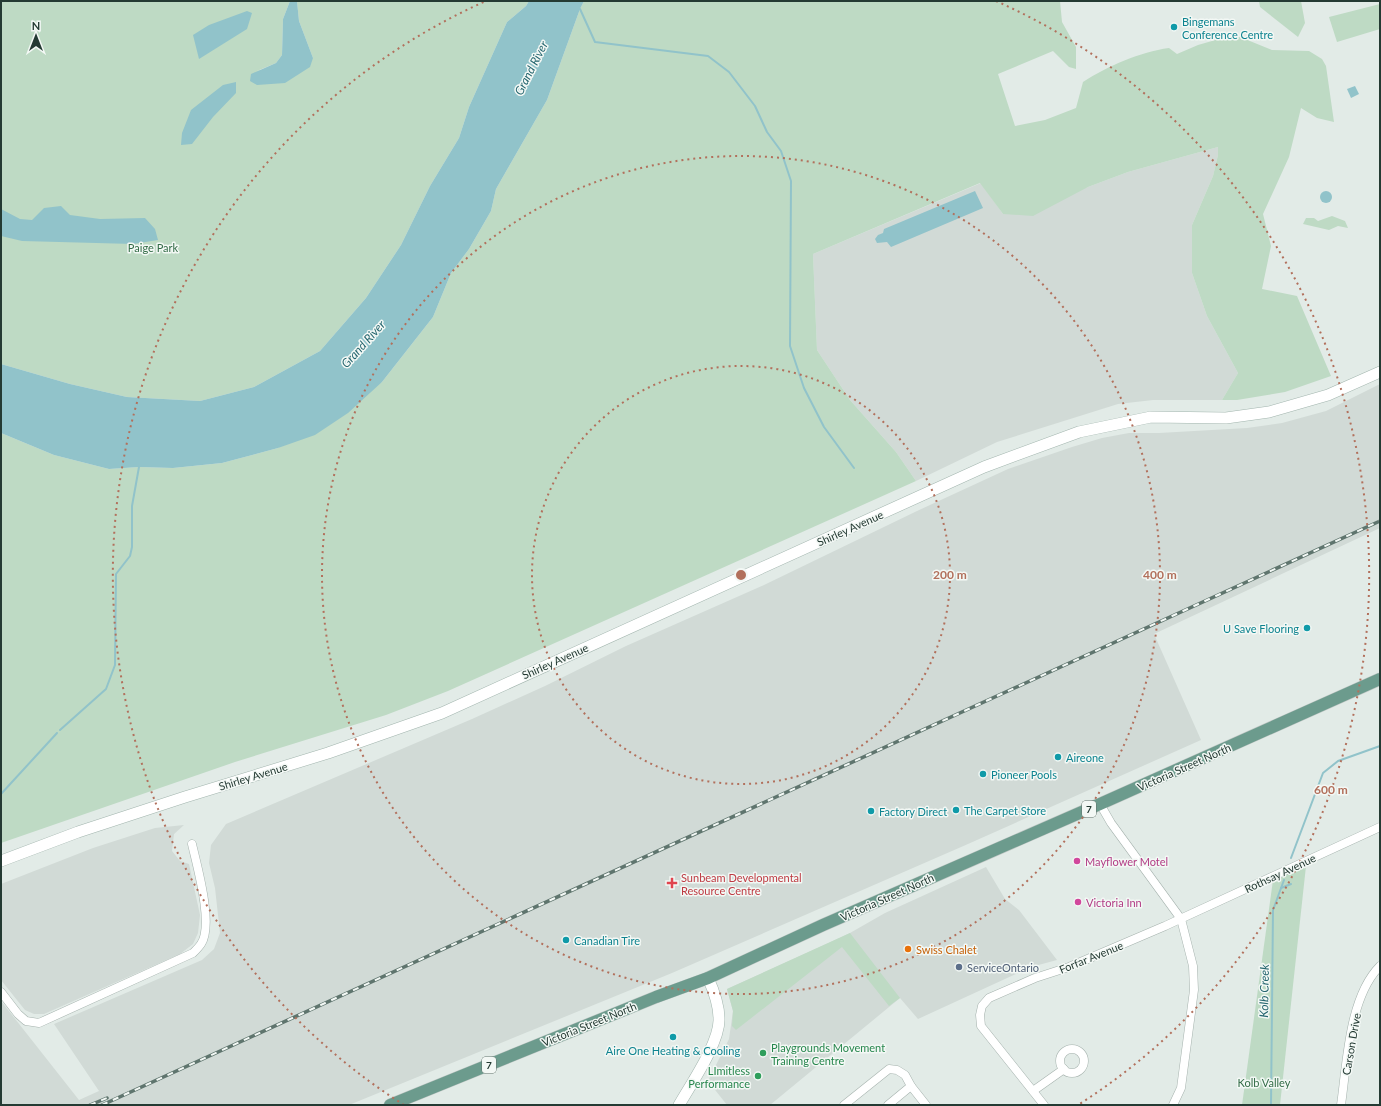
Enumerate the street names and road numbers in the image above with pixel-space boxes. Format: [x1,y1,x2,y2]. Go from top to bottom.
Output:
street label: Shirley Avenue [815,508,885,548]
street label: Shirley Avenue [520,641,590,681]
street label: Victoria Street North [1135,741,1233,793]
street label: Shirley Avenue [217,759,289,793]
road number: 7 [1082,801,1096,817]
street label: Rothsay Avenue [1242,851,1318,895]
street label: Victoria Street North [838,871,936,923]
street label: Forfar Avenue [1057,938,1125,976]
street label: Victoria Street North [540,999,638,1049]
street label: Carson Drive [1339,1012,1363,1076]
road number: 7 [482,1057,496,1073]

